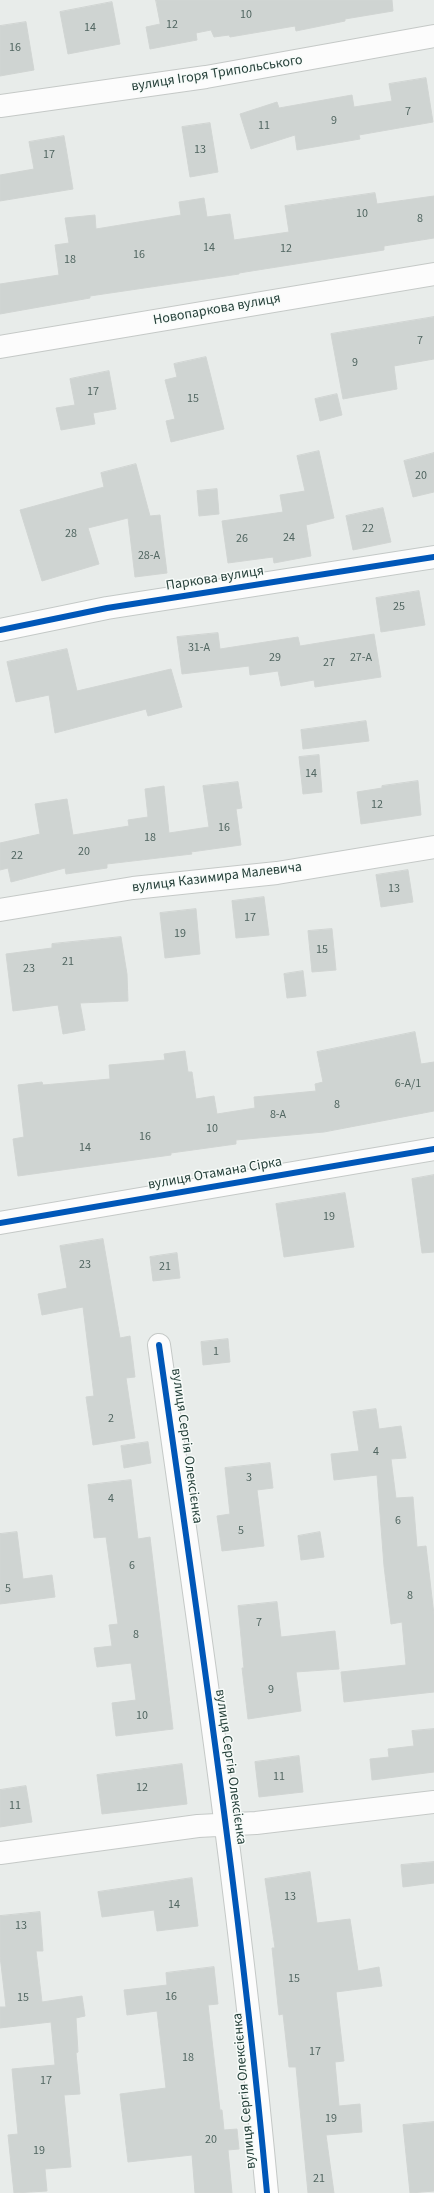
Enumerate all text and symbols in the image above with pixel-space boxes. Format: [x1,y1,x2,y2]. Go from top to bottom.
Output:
house number: 10 [240,8,252,22]
house number: 12 [166,18,178,32]
house number: 14 [84,21,96,35]
house number: 16 [9,41,21,55]
street label: вулиця Ігоря Трипольського [130,52,304,96]
house number: 7 [405,105,411,119]
house number: 9 [331,114,337,128]
house number: 11 [258,119,270,133]
house number: 13 [194,143,206,157]
house number: 17 [43,148,55,162]
house number: 10 [356,207,368,221]
house number: 8 [417,212,423,226]
house number: 14 [203,241,215,255]
house number: 12 [280,242,292,256]
house number: 16 [133,248,145,262]
house number: 18 [64,253,76,267]
street label: Новопаркова вулиця [152,291,282,329]
house number: 7 [417,334,423,348]
house number: 9 [352,356,358,370]
house number: 17 [87,385,99,399]
house number: 15 [187,392,199,406]
house number: 20 [415,469,427,483]
house number: 22 [362,522,374,536]
house number: 28 [65,527,77,541]
house number: 24 [283,531,295,545]
house number: 26 [236,532,248,546]
house number: 28-А [138,549,160,563]
street label: Паркова вулиця [165,563,265,595]
house number: 25 [393,600,405,614]
house number: 31-А [188,641,210,655]
house number: 29 [269,651,281,665]
house number: 27-А [350,651,372,665]
house number: 27 [323,656,335,670]
house number: 14 [305,767,317,781]
house number: 12 [371,798,383,812]
house number: 16 [218,821,230,835]
house number: 18 [144,831,156,845]
house number: 20 [78,845,90,859]
house number: 22 [11,849,23,863]
street label: вулиця Казимира Малевича [131,859,303,897]
house number: 13 [388,882,400,896]
house number: 17 [244,911,256,925]
house number: 19 [174,927,186,941]
house number: 15 [316,943,328,957]
house number: 21 [62,955,74,969]
house number: 23 [23,962,35,976]
house number: 6-А/1 [395,1077,421,1091]
house number: 8 [334,1098,340,1112]
house number: 8-А [270,1108,286,1122]
house number: 10 [206,1122,218,1136]
house number: 16 [139,1130,151,1144]
house number: 14 [79,1141,91,1155]
street label: вулиця Отамана Сірка [147,1154,283,1194]
house number: 19 [323,1210,335,1224]
house number: 23 [79,1258,91,1272]
house number: 21 [159,1260,171,1274]
house number: 1 [213,1345,219,1359]
street label: вулиця Сергія Олексієнка [167,1367,205,1525]
house number: 2 [108,1412,114,1426]
house number: 4 [373,1445,379,1459]
house number: 3 [246,1471,252,1485]
house number: 4 [108,1492,114,1506]
house number: 6 [395,1514,401,1528]
house number: 5 [238,1524,244,1538]
house number: 6 [129,1559,135,1573]
house number: 5 [5,1582,11,1596]
house number: 8 [407,1589,413,1603]
house number: 7 [256,1616,262,1630]
house number: 8 [133,1628,139,1642]
house number: 9 [268,1683,274,1697]
street label: вулиця Сергія Олексієнка [211,1688,249,1846]
house number: 10 [136,1709,148,1723]
house number: 11 [273,1770,285,1784]
house number: 12 [136,1781,148,1795]
house number: 11 [9,1799,21,1813]
house number: 13 [284,1890,296,1904]
house number: 14 [168,1898,180,1912]
house number: 13 [15,1919,27,1933]
house number: 15 [288,1972,300,1986]
house number: 16 [165,1990,177,2004]
house number: 15 [17,1991,29,2005]
street label: вулиця Сергія Олексієнка [230,2012,260,2170]
house number: 17 [309,2045,321,2059]
house number: 18 [182,2051,194,2065]
house number: 17 [40,2074,52,2088]
house number: 19 [325,2112,337,2126]
house number: 20 [205,2133,217,2147]
house number: 19 [33,2144,45,2158]
house number: 21 [313,2172,325,2186]

